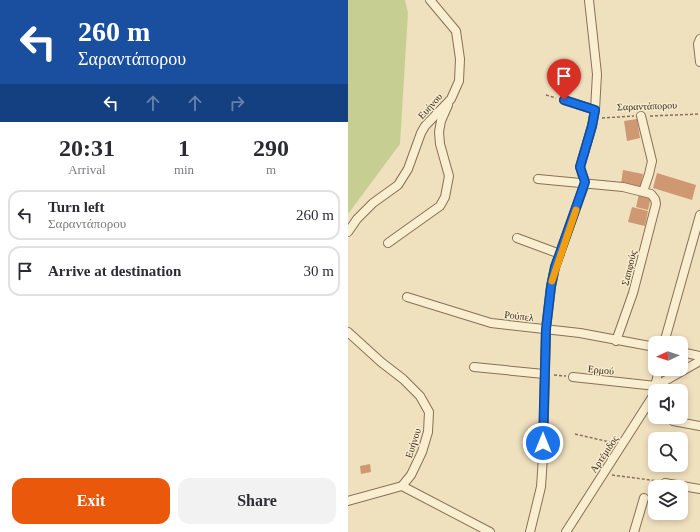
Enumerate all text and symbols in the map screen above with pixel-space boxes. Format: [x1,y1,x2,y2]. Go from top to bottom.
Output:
icon: left [12,16,64,68]
text: 260 m [78,16,150,47]
text: Σαραντάπορου [78,49,186,69]
pin [547,59,581,100]
icon: arrive [553,65,575,87]
street label: Ευήνου [416,91,444,121]
icon: left [100,92,122,114]
icon: ahead [142,92,164,114]
icon: ahead [184,92,206,114]
icon: right [226,92,248,114]
street label: Σαραντάπορου [617,99,677,113]
text: 20:31 [59,135,115,161]
text: 1 [178,135,190,161]
text: 290 [253,135,289,161]
text: Arrival [68,162,106,177]
text: min [174,162,194,177]
text: m [266,162,276,177]
text: Turn left [48,199,105,215]
icon: left [14,204,36,226]
text: 260 m [296,207,334,223]
text: Σαραντάπορου [48,216,126,231]
street label: Σαπφούς [619,249,639,287]
icon: arrive [14,260,36,282]
text: Arrive at destination [48,263,181,279]
text: 30 m [304,263,334,279]
street label: Ρούπελ [504,309,535,323]
north arrow [648,336,688,376]
map controls [648,336,688,520]
street label: Ερμού [587,363,615,377]
button: sound [648,384,688,424]
position arrow [522,422,564,464]
street label: Ευήνου [403,427,423,459]
button: search [648,432,688,472]
street label: Αρτέμιδος [588,433,620,475]
button: Exit [12,478,170,524]
button: Share [178,478,336,524]
button: layers [648,480,688,520]

